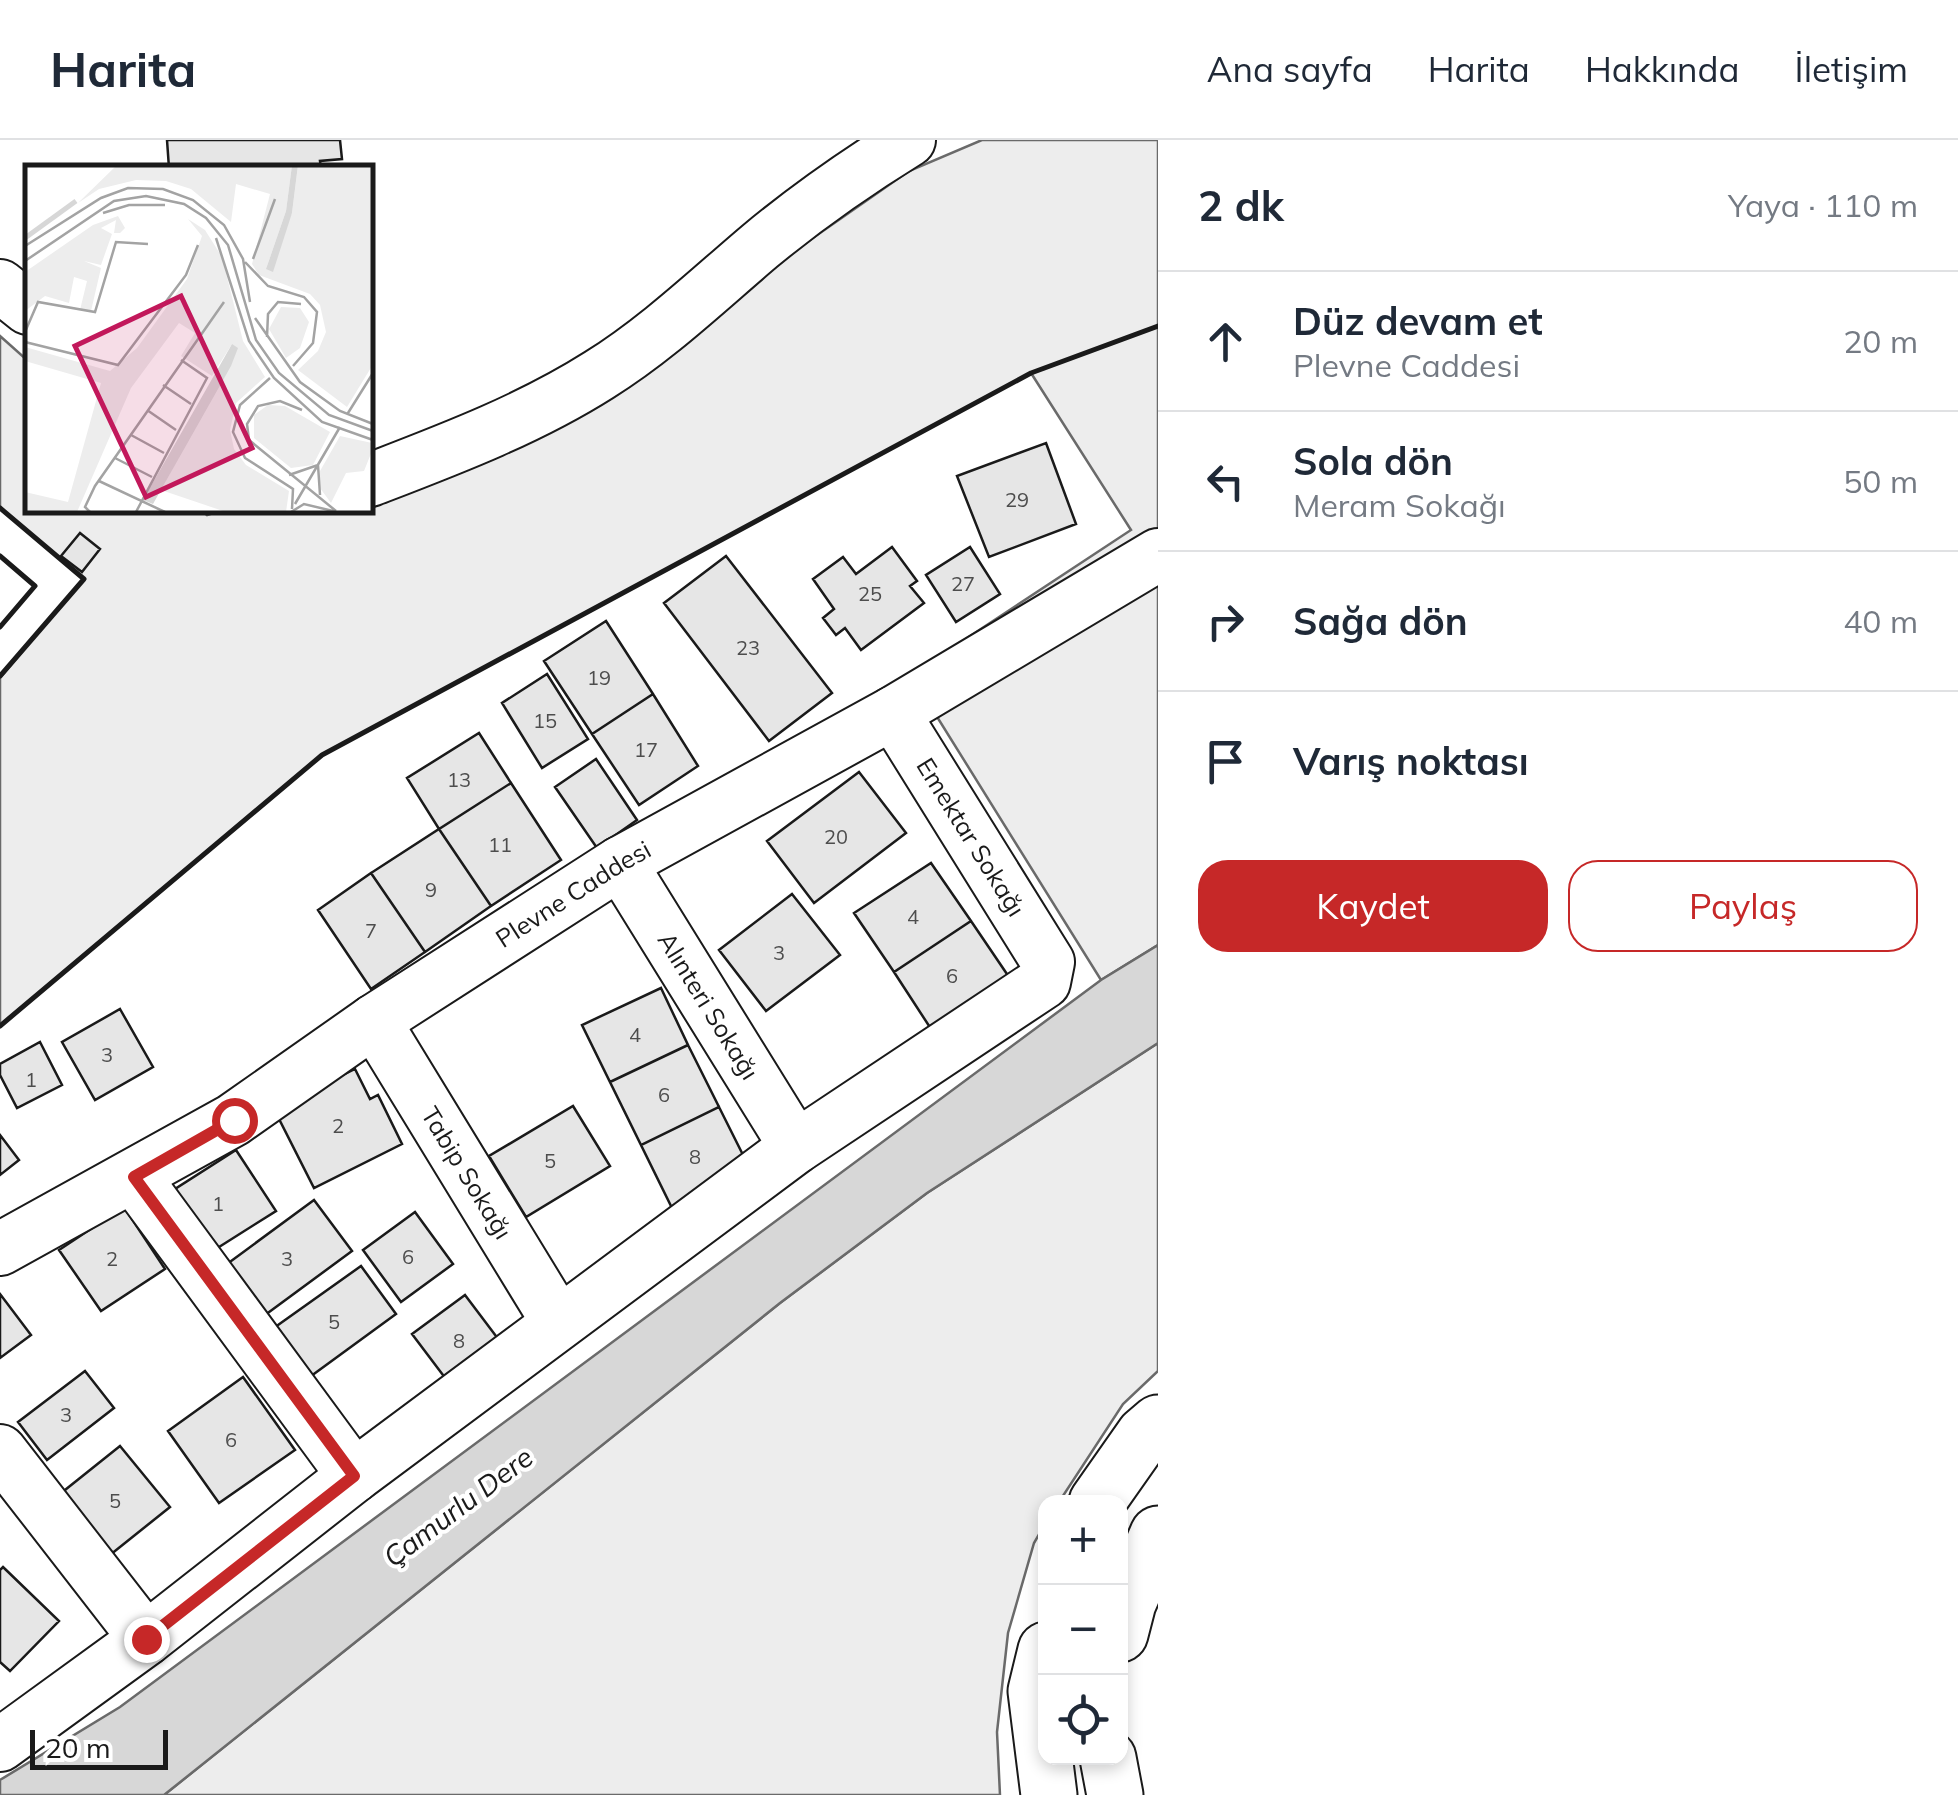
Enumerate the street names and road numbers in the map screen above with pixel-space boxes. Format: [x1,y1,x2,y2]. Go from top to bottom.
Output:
street label: Emektar Sokağı [910,752,1032,922]
street label: Plevne Caddesi [490,833,656,954]
street label: Alınteri Sokağı [652,926,766,1085]
street label: Tabip Sokağı [415,1101,519,1244]

